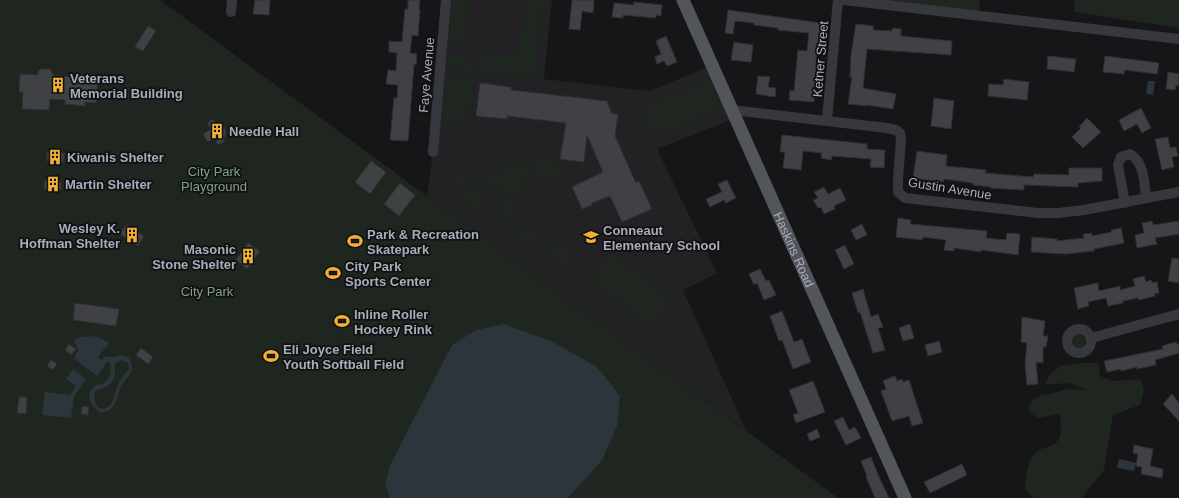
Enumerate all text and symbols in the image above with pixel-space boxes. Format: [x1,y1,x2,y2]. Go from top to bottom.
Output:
street label: Ketner Street [810,20,831,98]
street label: Faye Avenue [416,37,437,113]
place label: Veterans Memorial Building [70,71,183,101]
building icon: Veterans Memorial Building [49,76,67,94]
building icon: Needle Hall [208,122,226,140]
place label: Needle Hall [229,124,299,139]
building icon: Kiwanis Shelter [46,148,64,166]
place label: Kiwanis Shelter [67,150,164,165]
park label: City Park Playground [181,164,247,194]
street label: Gustin Avenue [907,174,993,202]
building icon: Martin Shelter [44,175,62,193]
place label: Martin Shelter [65,177,152,192]
street label: Haskins Road [770,210,817,290]
place label: Wesley K. Hoffman Shelter [20,221,120,251]
place label: Conneaut Elementary School [603,223,720,253]
building icon: Wesley K. Hoffman Shelter [123,226,141,244]
place label: Park & Recreation Skatepark [367,227,479,257]
school or university icon: Conneaut Elementary School [582,228,600,246]
sports icon: Park & Recreation Skatepark [346,232,364,250]
place label: Masonic Stone Shelter [152,242,236,272]
building icon: Masonic Stone Shelter [239,247,257,265]
place label: City Park Sports Center [345,259,431,289]
sports icon: City Park Sports Center [324,264,342,282]
park label: City Park [181,284,234,299]
place label: Inline Roller Hockey Rink [354,307,433,337]
sports icon: Inline Roller Hockey Rink [333,312,351,330]
place label: Eli Joyce Field Youth Softball Field [283,342,404,372]
sports icon: Eli Joyce Field Youth Softball Field [262,347,280,365]

